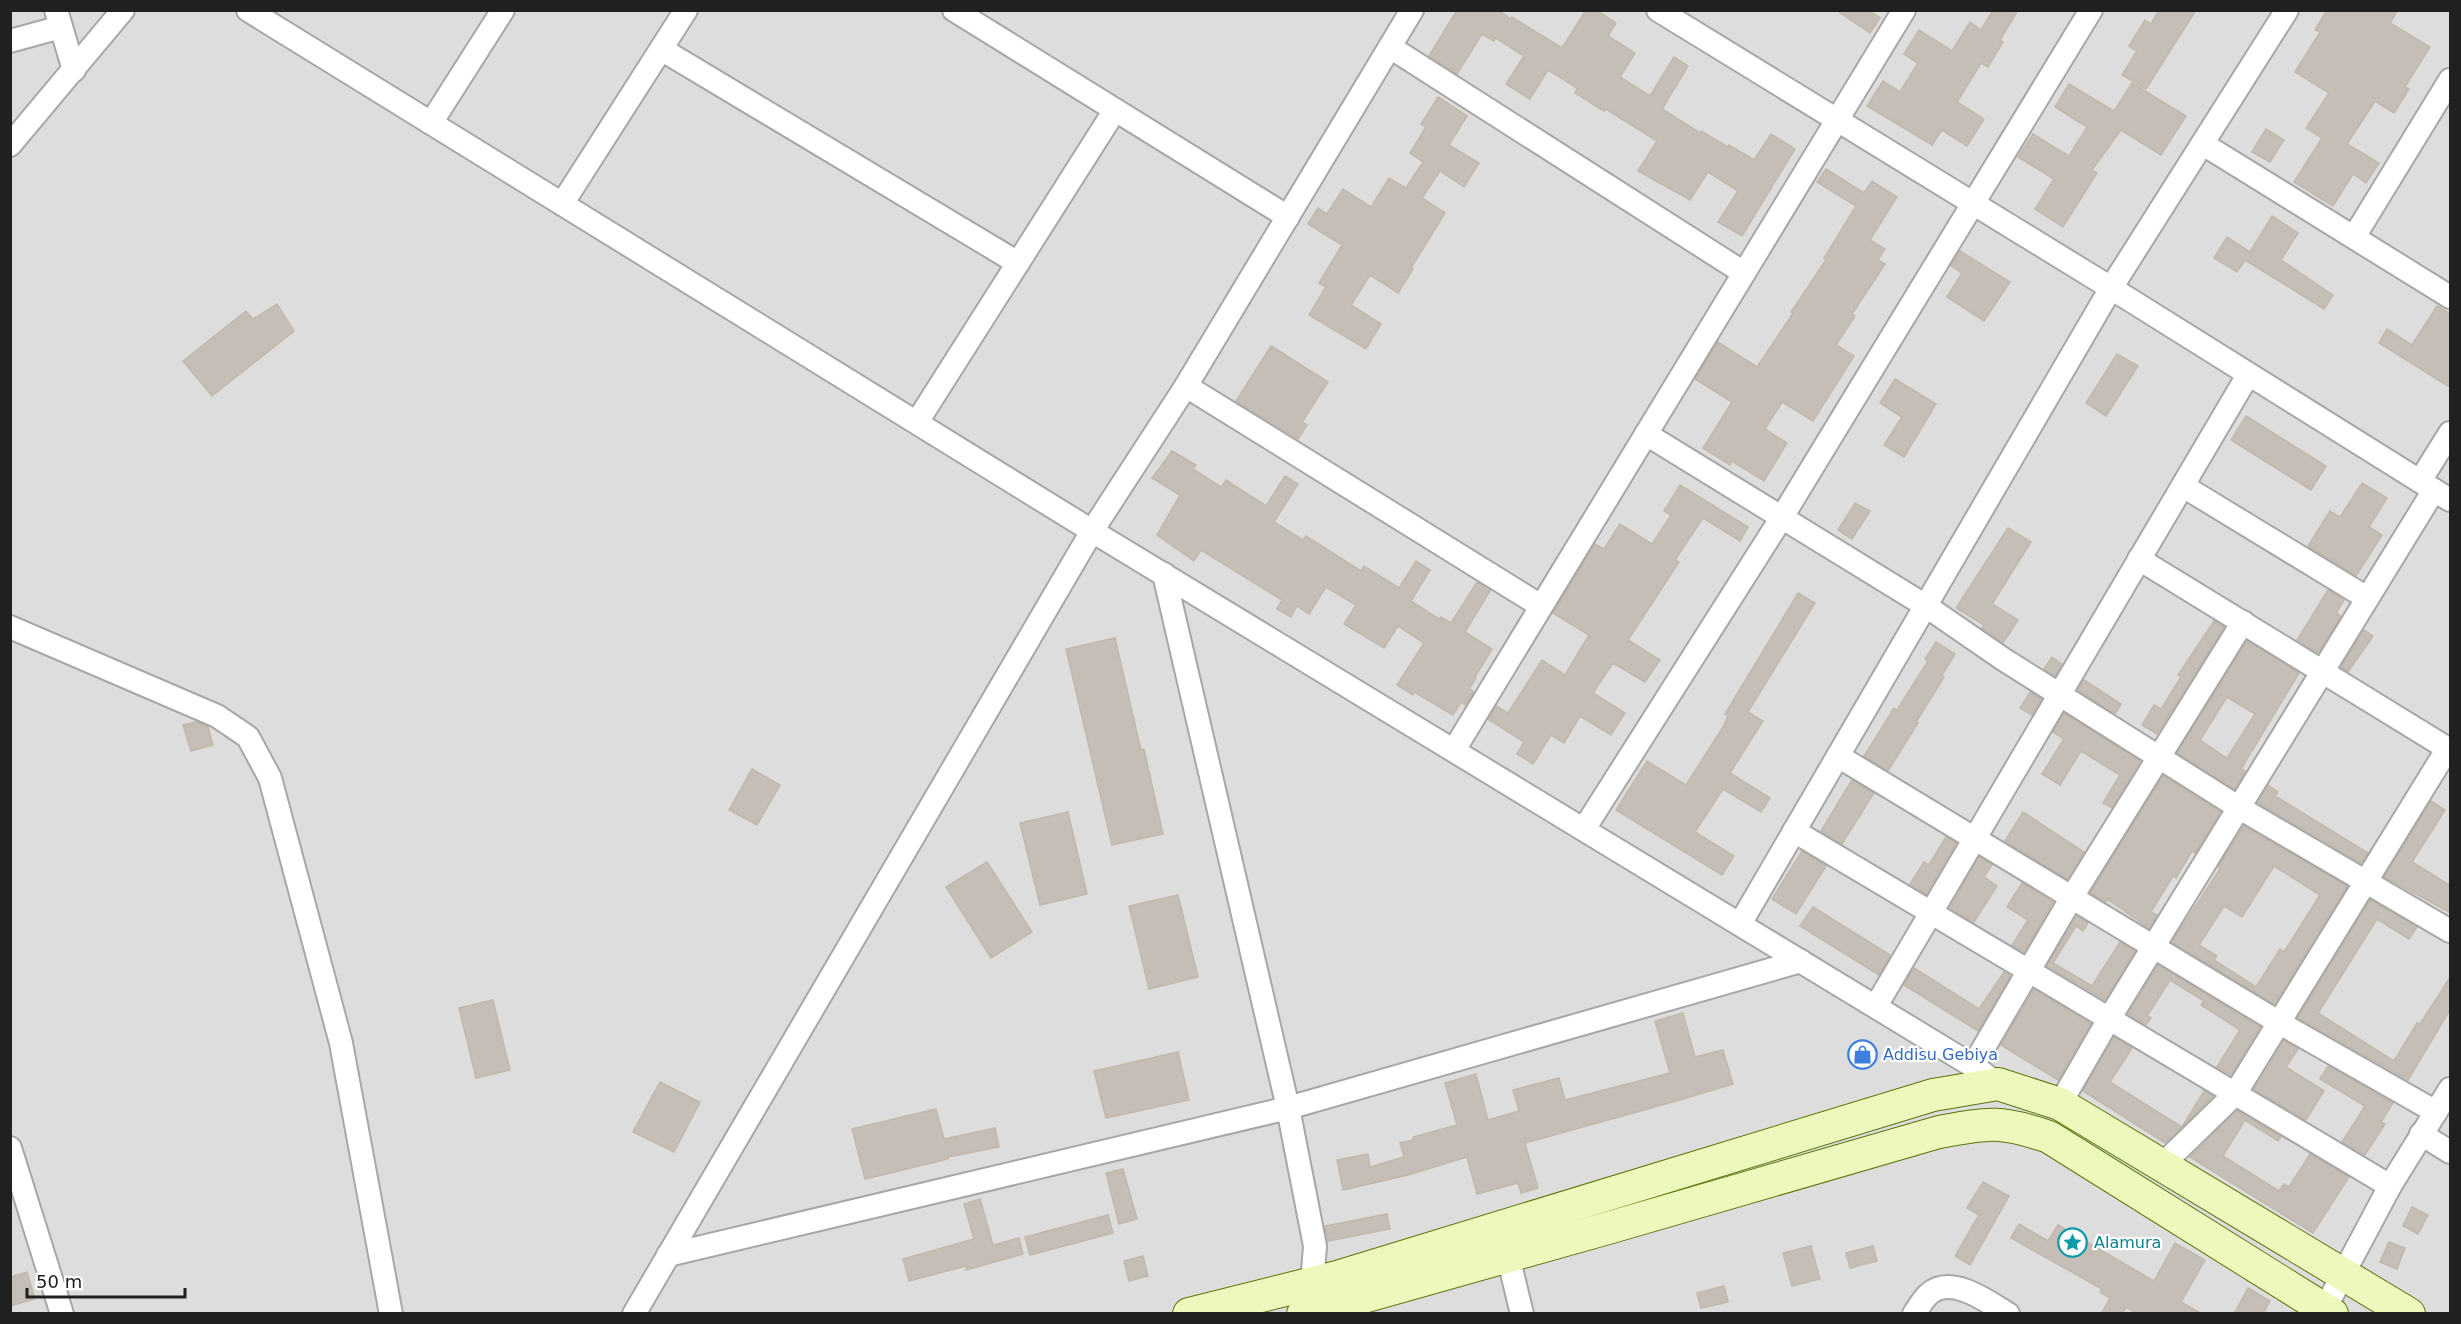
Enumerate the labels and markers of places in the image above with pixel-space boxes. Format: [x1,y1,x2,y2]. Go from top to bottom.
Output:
shop icon: Addisu Gebiya [1846,1038,1878,1070]
place label: Addisu Gebiya [1883,1045,1998,1064]
place icon: Alamura [2057,1226,2089,1258]
place label: Alamura [2094,1233,2161,1252]

